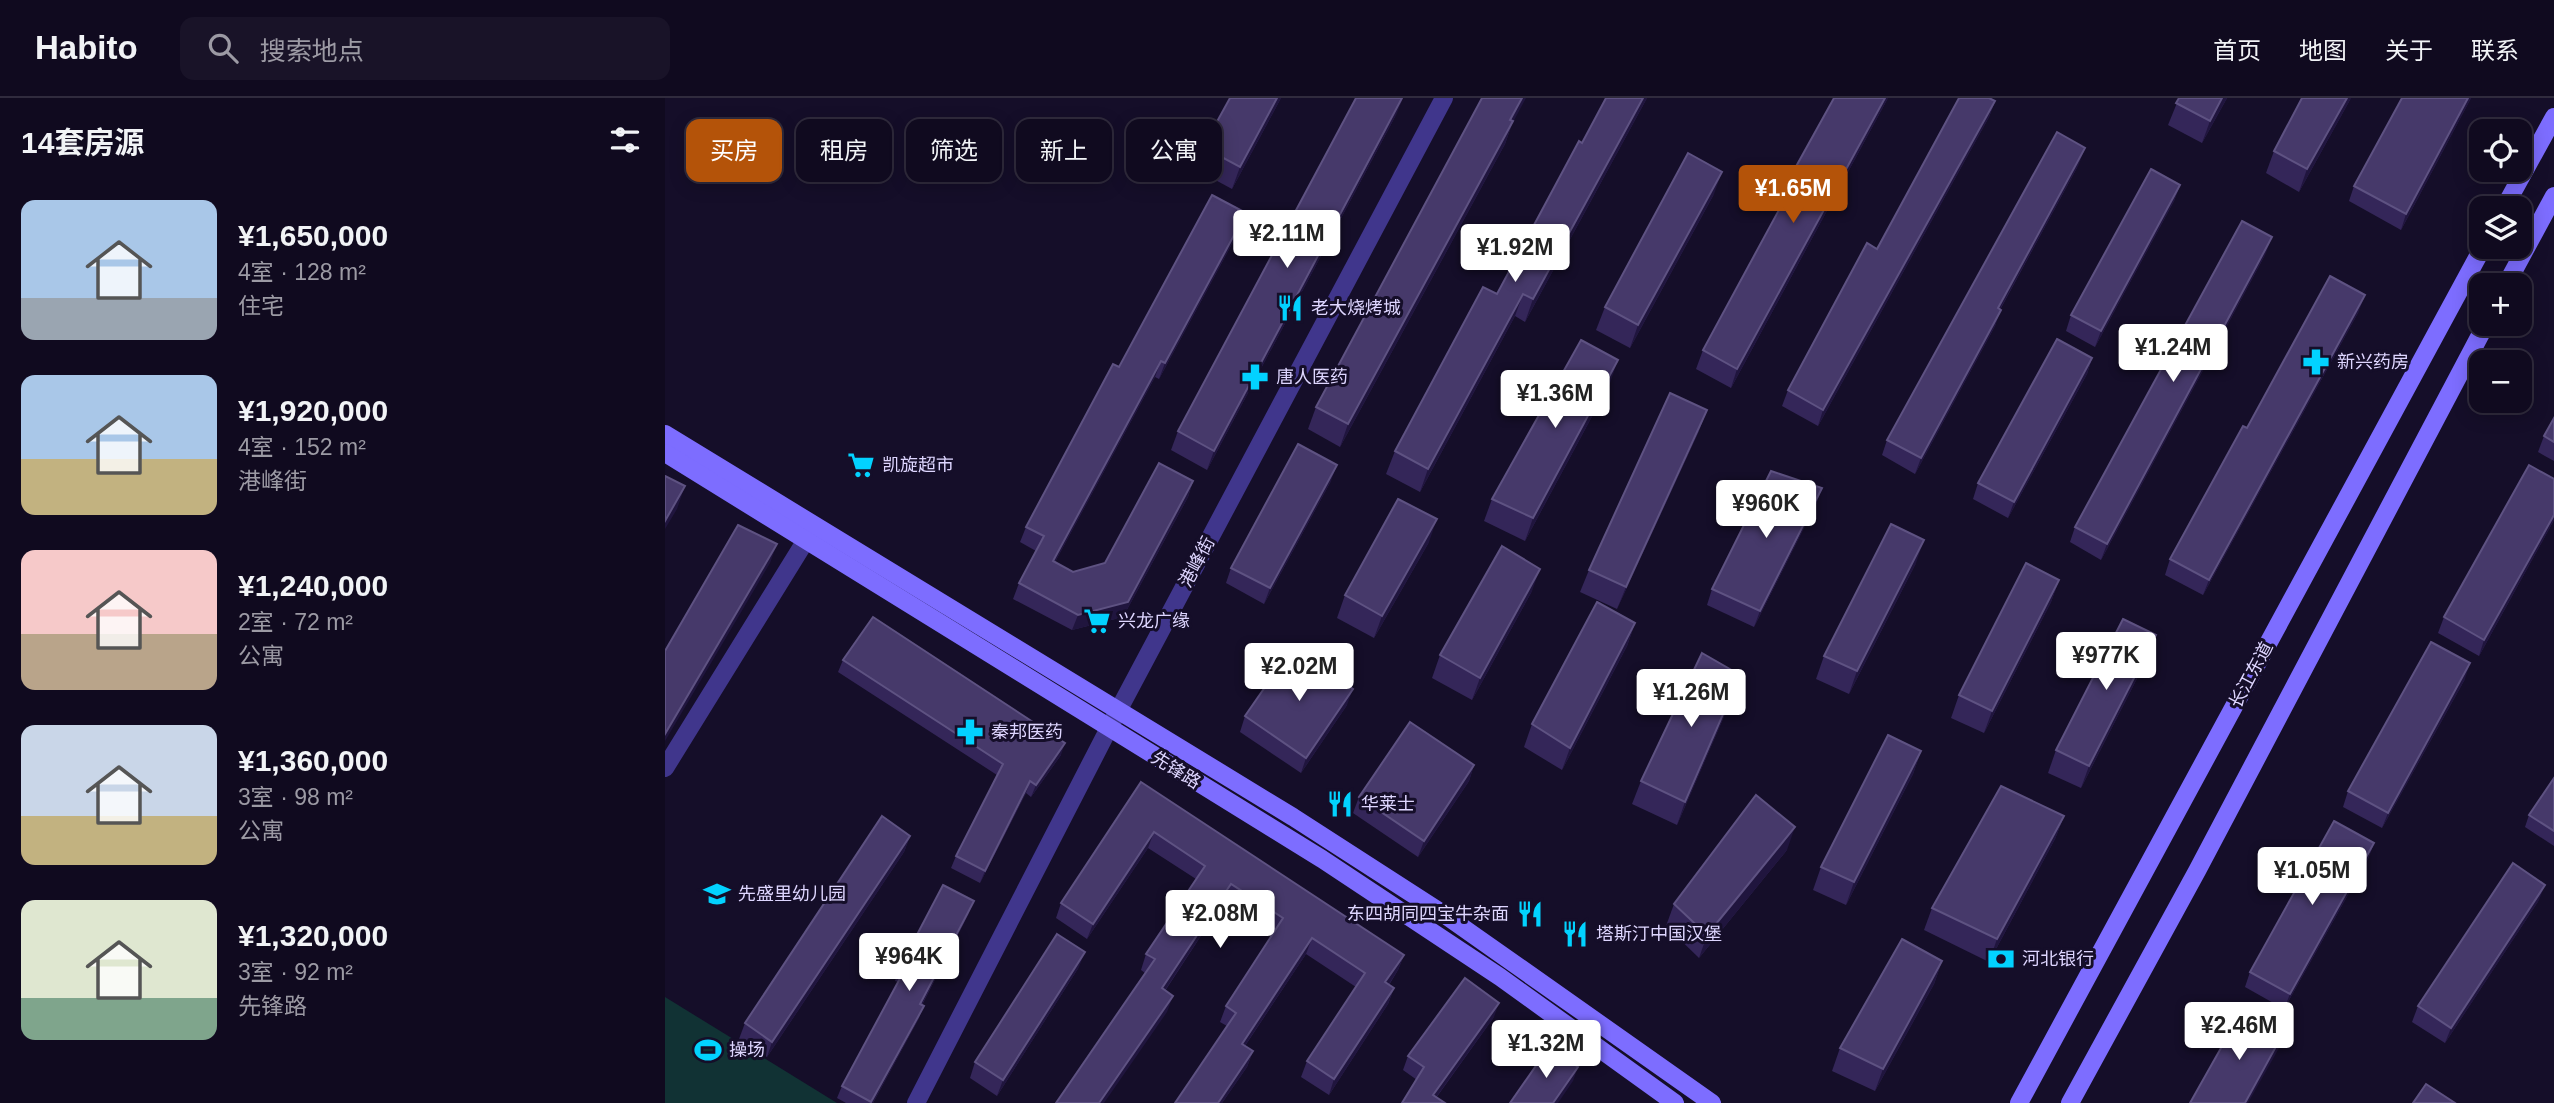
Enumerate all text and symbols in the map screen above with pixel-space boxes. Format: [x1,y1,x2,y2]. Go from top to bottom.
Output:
search box [180,17,670,80]
text: Habito [35,29,138,66]
icon: search [204,29,242,67]
text: 搜索地点 [260,36,364,66]
text: 首页 [2213,37,2261,64]
text: 地图 [2299,37,2347,64]
text: 关于 [2385,37,2433,64]
text: 联系 [2471,37,2519,64]
chip: 买房 [686,119,782,182]
chip: 租房 [796,119,892,182]
chip: 筛选 [906,119,1002,182]
chip: 新上 [1016,119,1112,182]
chip: 公寓 [1126,119,1222,182]
map controls [2469,119,2532,413]
button: locate [2469,119,2532,182]
icon: filters [606,121,644,159]
text: 14套房源 [21,126,144,159]
pin: ¥1.65M [1736,166,1850,225]
text: ¥1.65M [1755,175,1831,201]
button: layers [2469,196,2532,259]
pin: ¥2.11M [1230,211,1344,270]
text: ¥1,650,000 [238,219,388,252]
text: ¥2.11M [1249,220,1325,246]
pin: ¥1.92M [1458,225,1572,284]
icon: home [77,228,161,312]
text: ¥1.92M [1477,234,1553,260]
text: 4室 · 128 m² [238,259,366,285]
button: + [2469,273,2532,336]
text: 住宅 [238,293,284,319]
restaurant icon: 老大烧烤城 [1275,293,1305,323]
place label: 老大烧烤城 [1311,298,1401,318]
pin: ¥1.24M [2116,324,2230,384]
text: ¥1.24M [2135,334,2211,360]
pharmacy icon: 新兴药房 [2301,347,2331,377]
button: − [2469,350,2532,413]
place label: 新兴药房 [2337,352,2409,372]
pharmacy icon: 唐人医药 [1240,362,1270,392]
place label: 唐人医药 [1276,367,1348,387]
pin: ¥1.36M [1498,370,1612,430]
text: ¥1.36M [1517,380,1593,406]
text: ¥1,920,000 [238,394,388,427]
icon: home [77,403,161,487]
text: 4室 · 152 m² [238,434,366,460]
supermarket icon: 凯旋超市 [846,450,876,480]
place label: 凯旋超市 [882,455,954,475]
text: 港峰街 [238,468,307,494]
pin: ¥960K [1717,480,1815,540]
text: ¥960K [1732,490,1800,516]
street label: 港峰街 [1175,533,1219,591]
text: ¥1,240,000 [238,569,388,602]
icon: home [77,578,161,662]
supermarket icon: 兴龙广缘 [1082,606,1112,636]
text: 2室 · 72 m² [238,609,353,635]
place label: 兴龙广缘 [1118,611,1190,631]
pin: ¥977K [2057,632,2155,692]
street label: 长江东道 [2225,639,2277,711]
text: ¥977K [2072,642,2140,668]
text: 公寓 [238,643,284,669]
pin: ¥2.02M [1242,644,1356,703]
text: ¥2.02M [1261,653,1337,679]
pin: ¥1.26M [1634,670,1748,729]
text: ¥1.26M [1653,679,1729,705]
pharmacy icon: 秦邦医药 [955,717,985,747]
place label: 秦邦医药 [991,722,1063,742]
text: ¥1,360,000 [238,744,388,777]
street label: 先锋路 [1148,747,1204,793]
icon: home [77,753,161,837]
text: 3室 · 98 m² [238,784,353,810]
restaurant icon: 华莱士 [1325,789,1355,819]
place label: 华莱士 [1361,794,1415,814]
text: 公寓 [238,818,284,844]
pin: ¥1.05M [2255,848,2369,907]
text: ¥1.05M [2274,857,2350,883]
school or university icon: 先盛里幼儿园 [702,879,732,909]
place label: 先盛里幼儿园 [738,884,846,904]
pin: ¥2.08M [1163,890,1277,950]
restaurant icon: 东四胡同四宝牛杂面 [1515,899,1545,929]
text: ¥2.08M [1182,900,1258,926]
place label: 东四胡同四宝牛杂面 [1347,904,1509,924]
text: ¥1,320,000 [238,919,388,952]
restaurant icon: 塔斯汀中国汉堡 [1560,919,1590,949]
place label: 塔斯汀中国汉堡 [1596,924,1722,944]
icon: home [77,928,161,1012]
pin: ¥964K [860,934,958,993]
text: ¥964K [875,943,943,969]
bank icon: 河北银行 [1986,944,2016,974]
place label: 河北银行 [2022,949,2094,969]
text: 3室 · 92 m² [238,959,353,985]
text: 先锋路 [238,993,307,1019]
pin: ¥2.46M [2182,1002,2296,1062]
text: ¥2.46M [2201,1012,2277,1038]
pin: ¥1.32M [1489,1020,1603,1080]
text: ¥1.32M [1508,1030,1584,1056]
sports icon: 操场 [693,1035,723,1065]
place label: 操场 [729,1040,765,1060]

